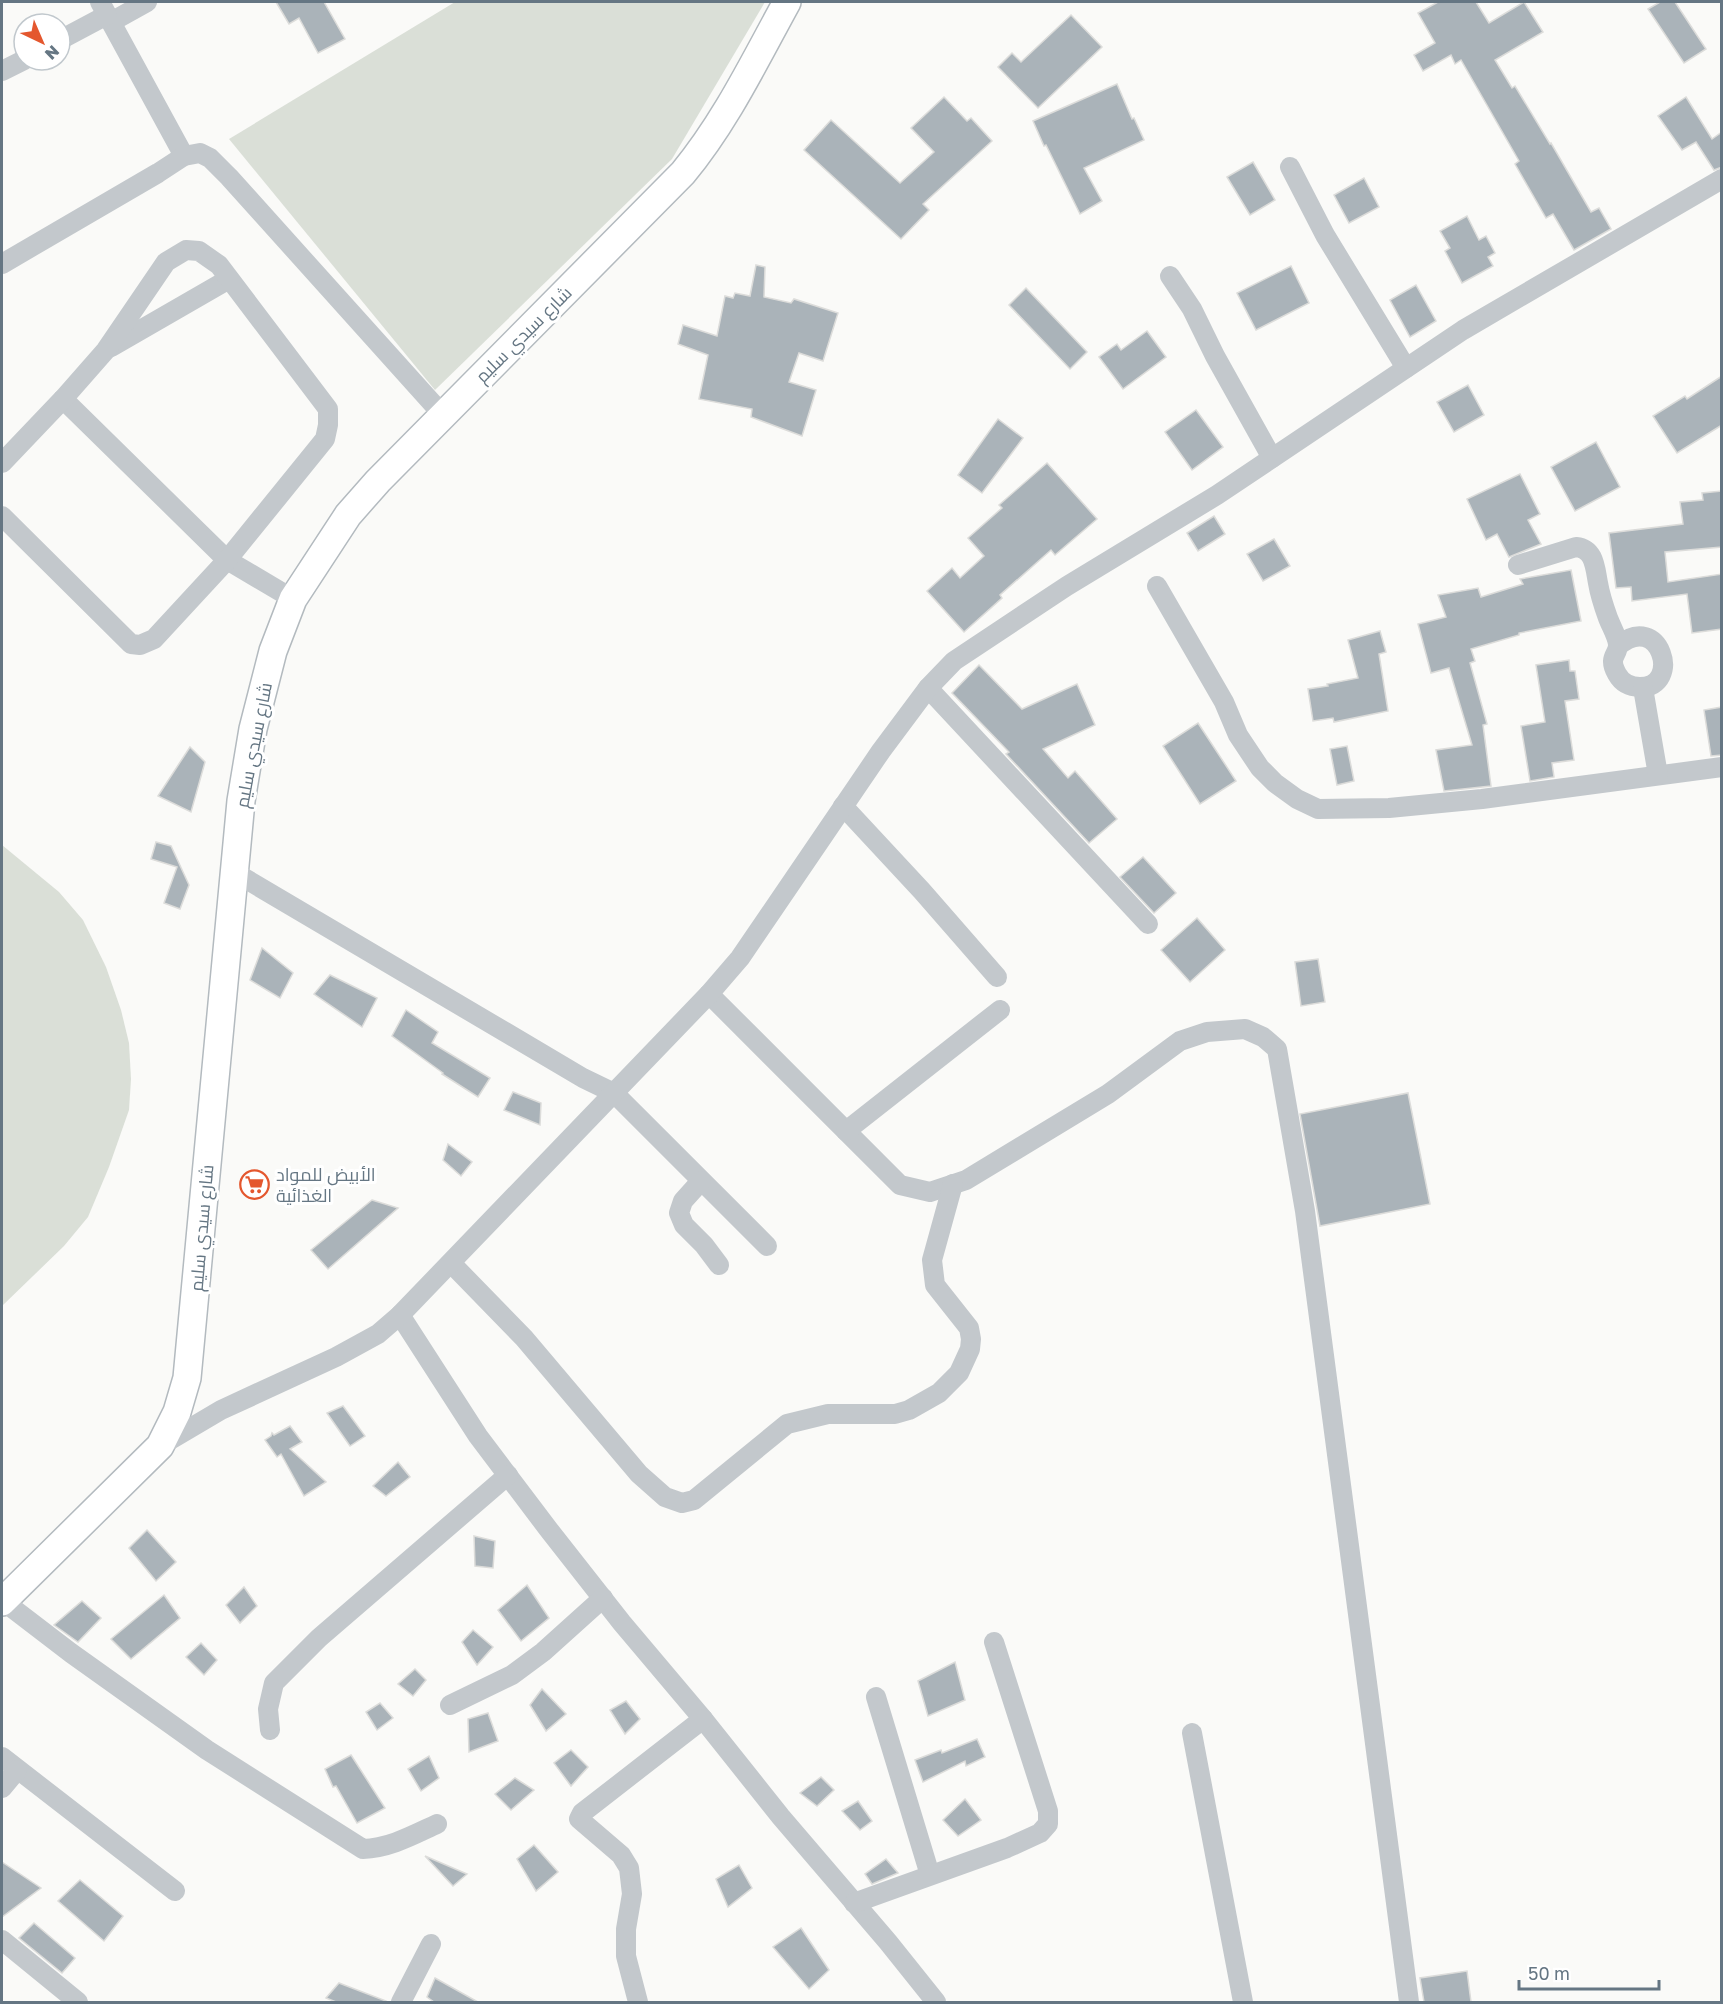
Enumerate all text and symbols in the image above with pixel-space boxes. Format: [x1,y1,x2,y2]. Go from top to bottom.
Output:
north arrow [12,12,72,72]
text: N [41,41,64,64]
street label: شارع سيدي سليم [470,281,579,390]
street label: شارع سيدي سليم [230,680,280,810]
place label: الأبيض للمواد الغذائية [276,1163,376,1206]
street label: شارع سيدي سليم [184,1164,221,1293]
supermarket icon: الأبيض للمواد الغذائية [239,1168,271,1200]
scale bar [1519,1953,1658,1991]
text: 50 m [1528,1962,1570,1984]

